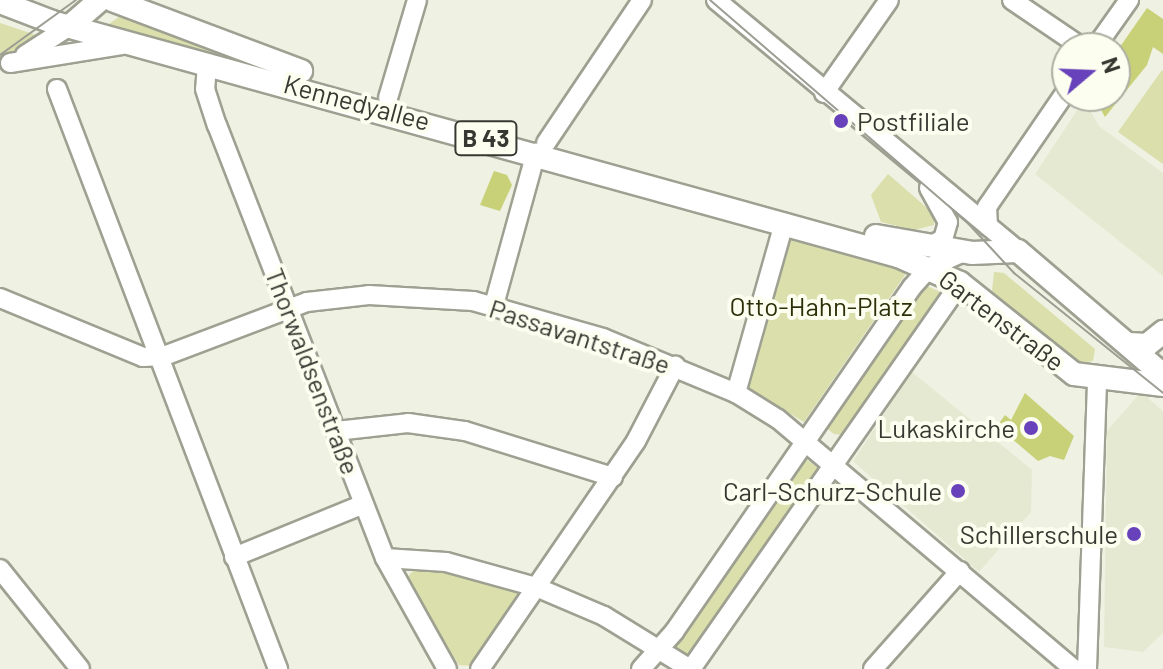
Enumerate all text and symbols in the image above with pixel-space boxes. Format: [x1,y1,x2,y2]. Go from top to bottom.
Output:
north arrow [1051,32,1131,112]
text: N [1097,54,1126,76]
street label: Kennedyallee [281,68,433,136]
place label: Postfiliale [857,105,970,137]
marker: Postfiliale [832,112,850,130]
road number: B 43 [454,118,518,158]
street label: Gartenstraße [933,263,1071,377]
street label: Thorwaldsenstraße [259,264,367,478]
park label: Otto-Hahn-Platz [729,290,913,322]
street label: Passavantstraße [486,292,674,380]
place label: Lukaskirche [878,412,1015,444]
marker: Lukaskirche [1022,419,1040,437]
place label: Carl-Schurz-Schule [723,475,942,507]
marker: Carl-Schurz-Schule [949,482,967,500]
place label: Schillerschule [960,518,1118,550]
marker: Schillerschule [1125,525,1143,543]

